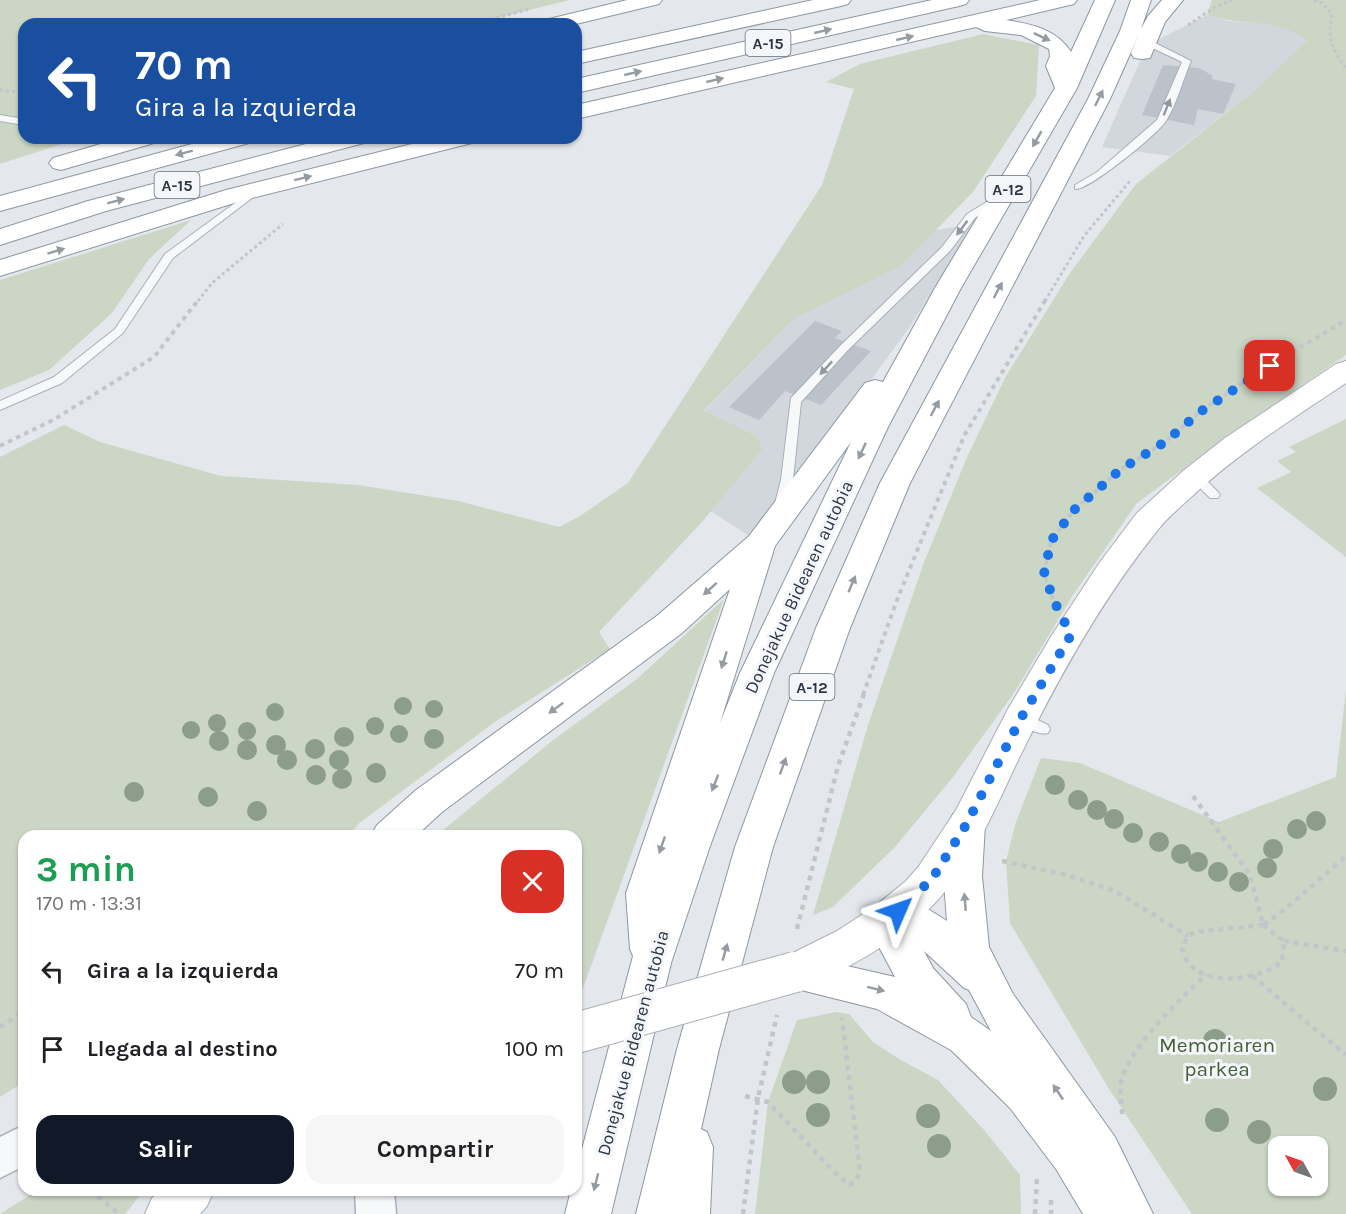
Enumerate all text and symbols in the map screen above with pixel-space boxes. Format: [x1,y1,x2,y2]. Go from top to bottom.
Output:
one-way arrow [814,26,833,35]
road number: A-15 [746,30,790,56]
one-way arrow [896,32,914,42]
one-way arrow [1034,33,1051,42]
text: 70 m [135,40,233,90]
icon: left [36,42,114,120]
one-way arrow [624,68,642,78]
one-way arrow [706,74,724,84]
one-way arrow [1094,89,1104,106]
text: Gira a la izquierda [135,91,357,123]
one-way arrow [1163,98,1172,116]
one-way arrow [1032,130,1042,147]
one-way arrow [175,149,193,158]
road number: A-15 [154,172,200,198]
one-way arrow [294,173,313,183]
road number: A-12 [986,176,1030,202]
one-way arrow [107,196,125,205]
one-way arrow [956,221,968,236]
one-way arrow [47,246,65,255]
one-way arrow [993,282,1003,299]
pin [1244,340,1295,391]
icon: arrive [1253,349,1286,382]
one-way arrow [819,360,833,375]
one-way arrow [930,399,940,416]
one-way arrow [857,443,866,460]
street label: Donejakue Bidearen autobia [740,477,858,697]
one-way arrow [847,575,856,592]
one-way arrow [703,582,718,595]
one-way arrow [719,651,728,669]
road number: A-12 [790,674,834,700]
one-way arrow [548,702,564,714]
one-way arrow [779,757,789,775]
one-way arrow [710,774,719,792]
one-way arrow [657,836,666,854]
text: 3 min [36,848,136,890]
button: close [501,850,564,913]
position arrow [866,879,930,943]
text: 170 m · 13:31 [36,892,142,915]
one-way arrow [960,892,970,911]
street label: Donejakue Bidearen autobia [592,928,674,1158]
one-way arrow [721,943,730,961]
icon: left [36,955,69,988]
text: Gira a la izquierda [87,958,279,984]
text: 70 m [515,958,564,984]
one-way arrow [866,985,885,995]
icon: arrive [36,1033,69,1066]
park label: Memoriaren parkea [1159,1033,1275,1081]
text: Llegada al destino [87,1036,278,1062]
text: 100 m [505,1036,564,1062]
one-way arrow [1052,1084,1064,1100]
button: Salir [36,1115,294,1184]
button: Compartir [306,1115,564,1184]
north arrow [1268,1136,1328,1196]
map controls [1268,1136,1328,1196]
one-way arrow [591,1173,601,1192]

